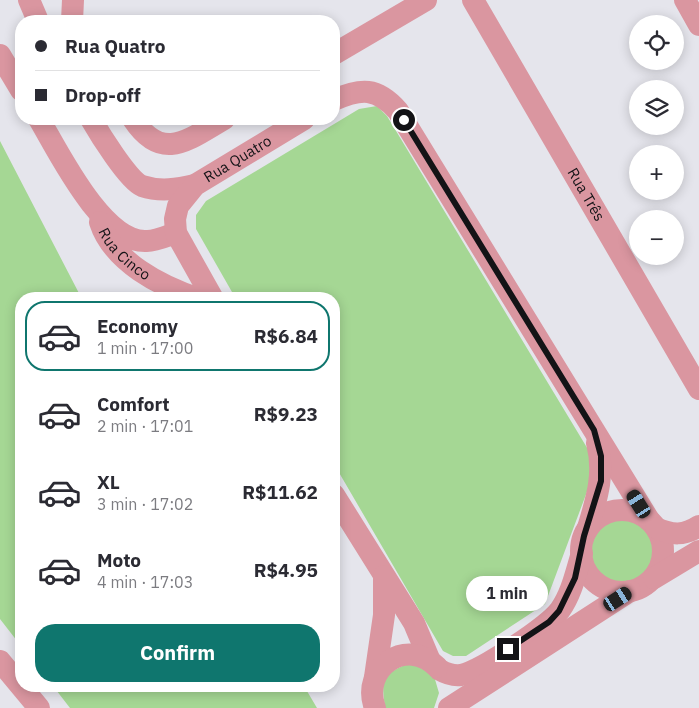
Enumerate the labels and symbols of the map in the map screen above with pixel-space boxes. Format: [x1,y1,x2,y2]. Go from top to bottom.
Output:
route start [393,109,415,131]
street label: Rua Quatro [200,131,275,187]
street label: Rua Três [564,164,609,224]
street label: Rua Cinco [95,224,154,284]
car [624,487,653,521]
callout: 1 min [467,576,549,612]
car [601,585,634,613]
route end [497,638,519,660]

